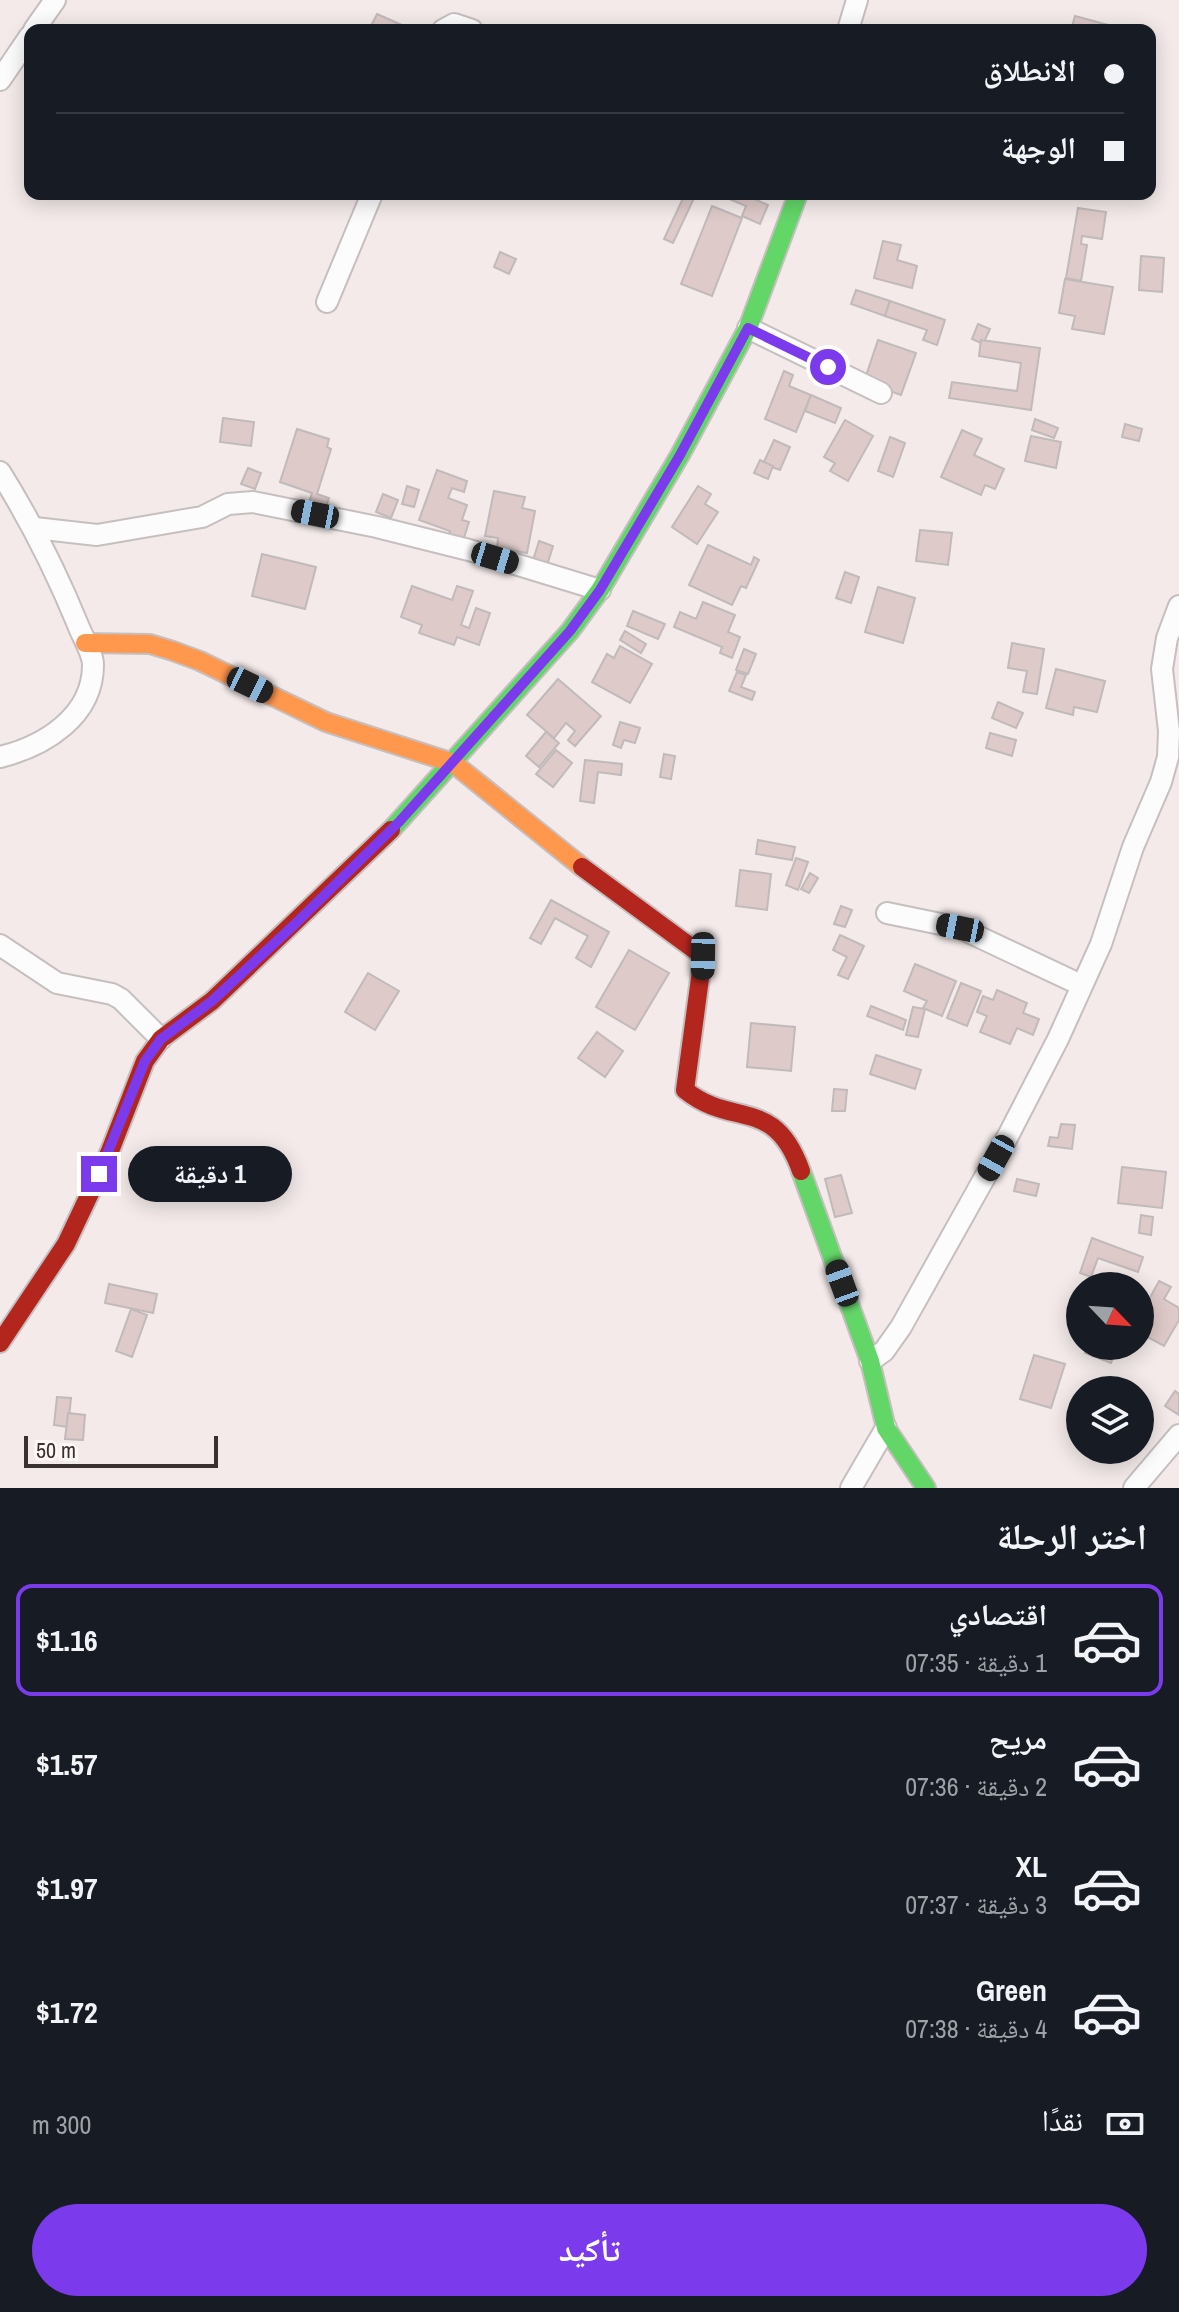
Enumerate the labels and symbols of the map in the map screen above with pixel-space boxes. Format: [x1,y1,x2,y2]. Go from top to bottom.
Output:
route start [810,349,846,385]
car [289,498,341,530]
car [469,540,521,576]
car [223,664,277,706]
car [934,912,986,944]
car [691,932,715,980]
car [974,1131,1018,1185]
callout: 1 دقيقة [127,1146,291,1202]
route end [81,1156,117,1192]
car [823,1256,861,1310]
north arrow [1066,1272,1154,1360]
scale bar [24,1432,218,1468]

